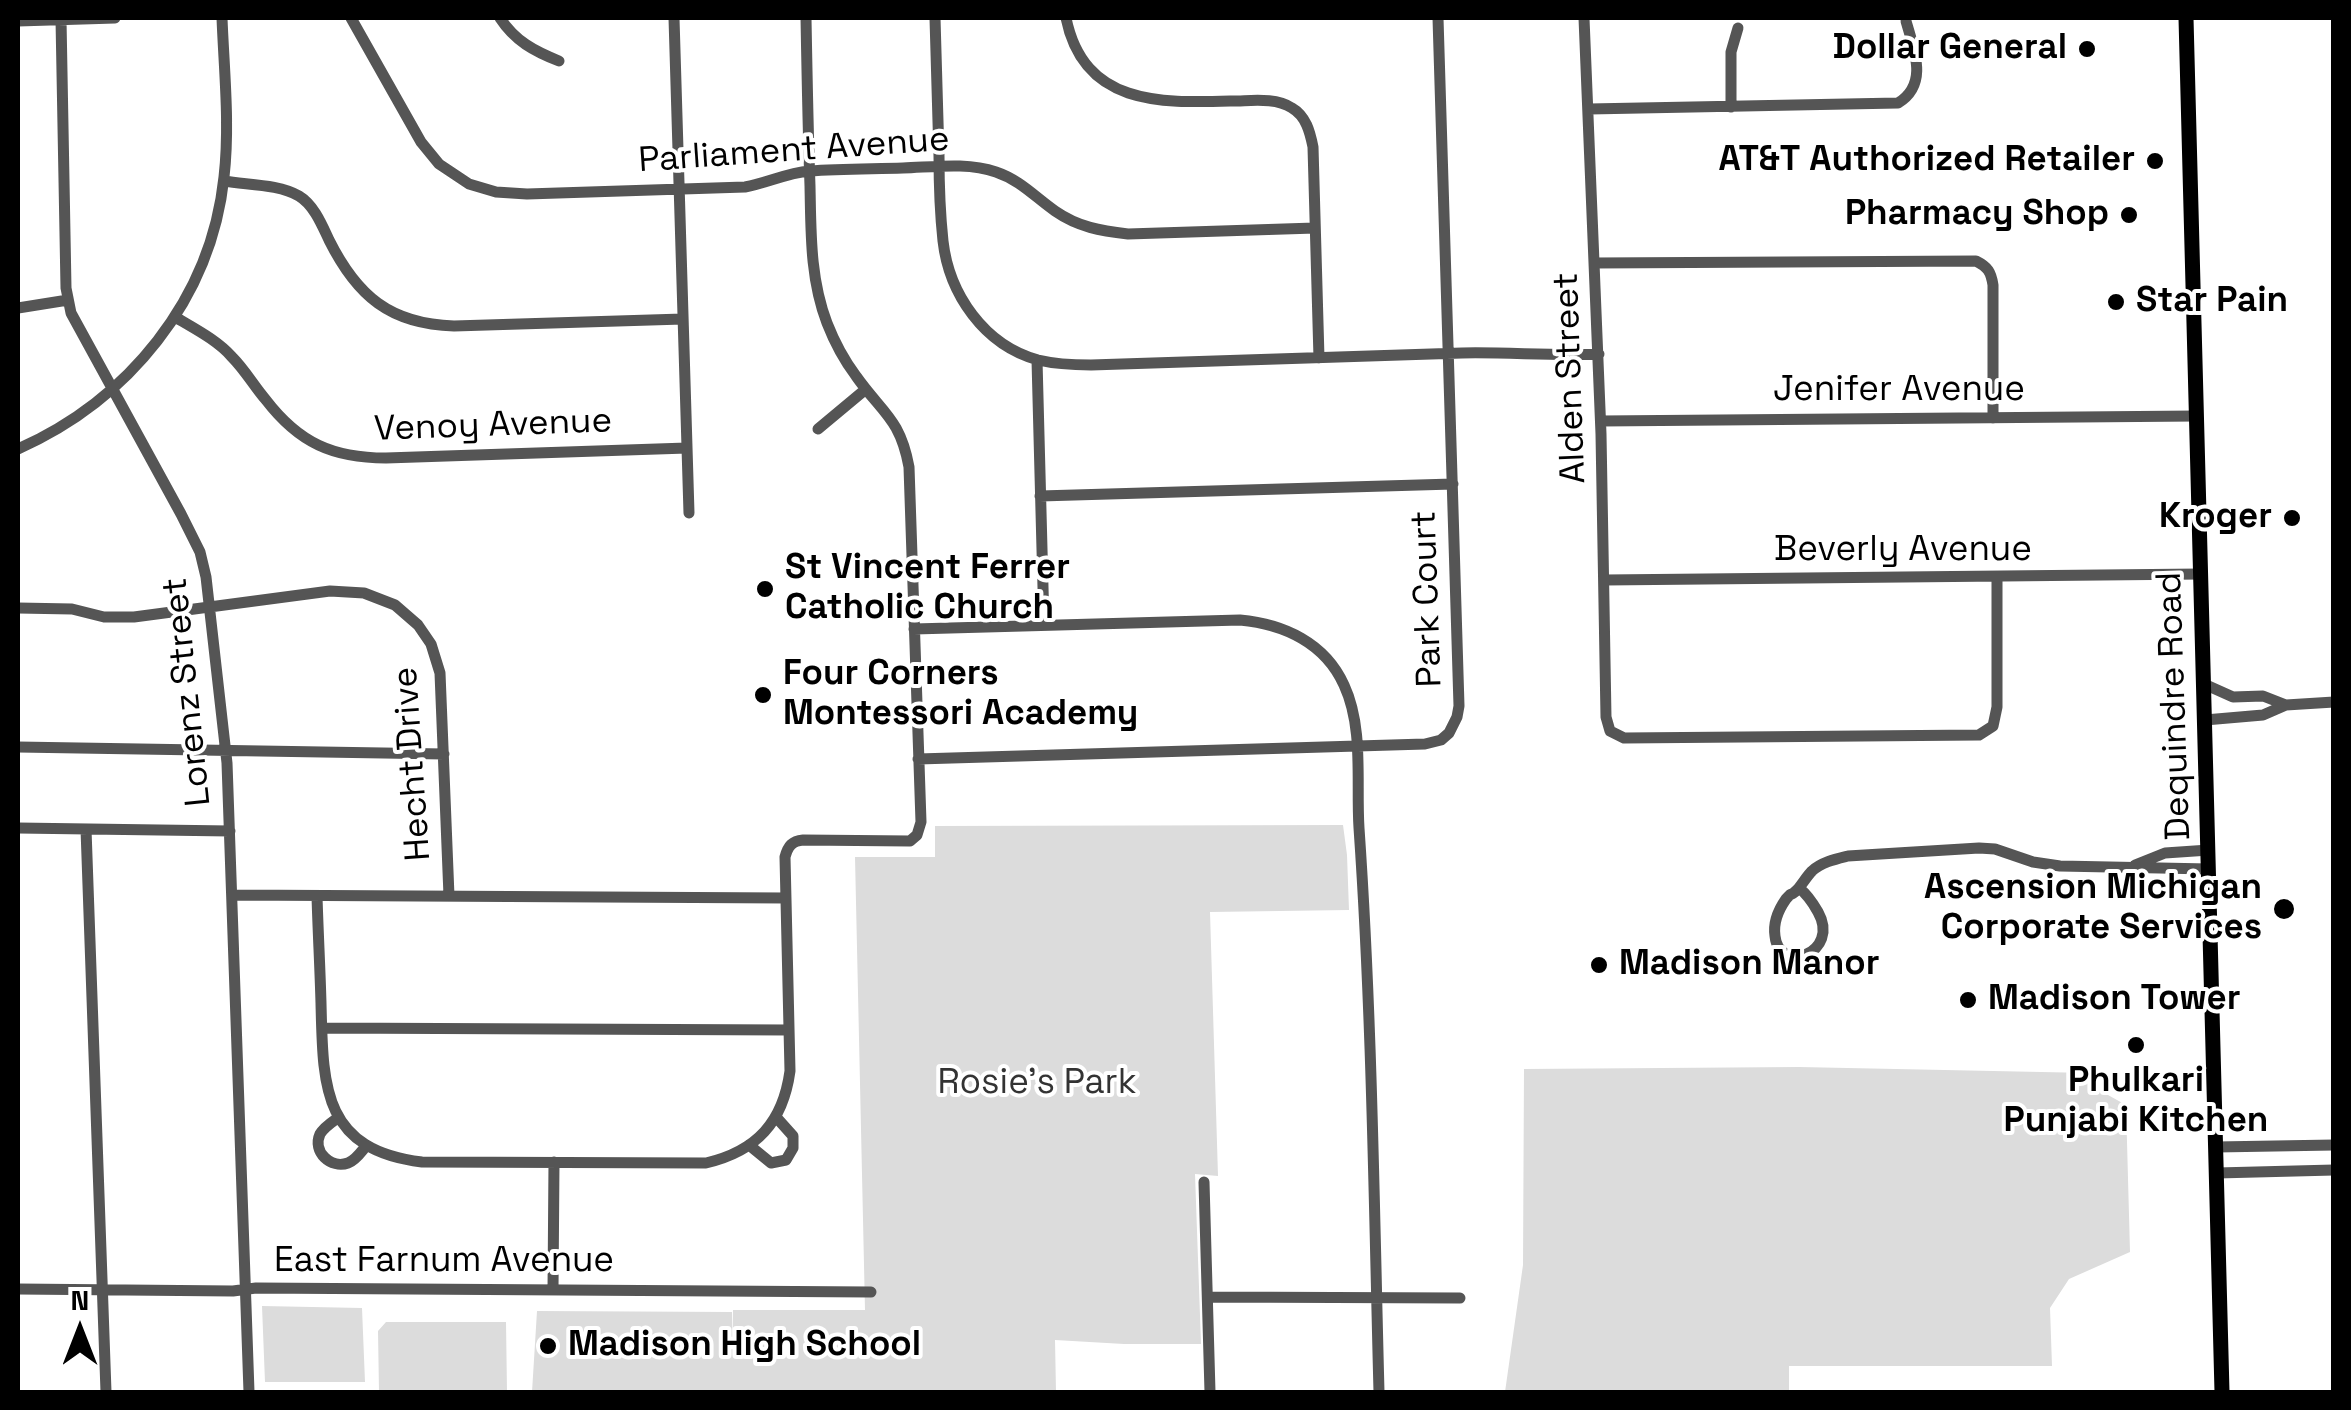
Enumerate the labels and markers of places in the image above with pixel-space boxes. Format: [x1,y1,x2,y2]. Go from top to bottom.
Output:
place label: Dollar General [1833,28,2067,70]
marker: Dollar General [2076,38,2098,60]
place label: AT&T Authorized Retailer [1719,140,2135,182]
marker: AT&T Authorized Retailer [2144,150,2166,172]
place label: Pharmacy Shop [1845,194,2109,236]
marker: Pharmacy Shop [2118,204,2140,226]
place label: Star Pain [2136,281,2288,323]
marker: Star Pain [2105,291,2127,313]
place label: Kroger [2159,497,2272,539]
marker: Kroger [2281,507,2303,529]
place label: St Vincent Ferrer Catholic Church [785,548,1070,630]
marker: St Vincent Ferrer Catholic Church [754,578,776,600]
place label: Four Corners Montessori Academy [783,654,1138,736]
marker: Four Corners Montessori Academy [752,684,774,706]
place label: Ascension Michigan Corporate Services [1924,868,2262,950]
marker: Ascension Michigan Corporate Services [2271,896,2297,922]
place label: Madison Manor [1619,944,1880,986]
marker: Madison Manor [1588,954,1610,976]
place label: Madison Tower [1988,979,2241,1021]
marker: Madison Tower [1957,989,1979,1011]
marker: Phulkari Punjabi Kitchen [2125,1034,2147,1056]
place label: Phulkari Punjabi Kitchen [2004,1061,2268,1143]
place label: Madison High School [568,1325,921,1367]
marker: Madison High School [537,1335,559,1357]

